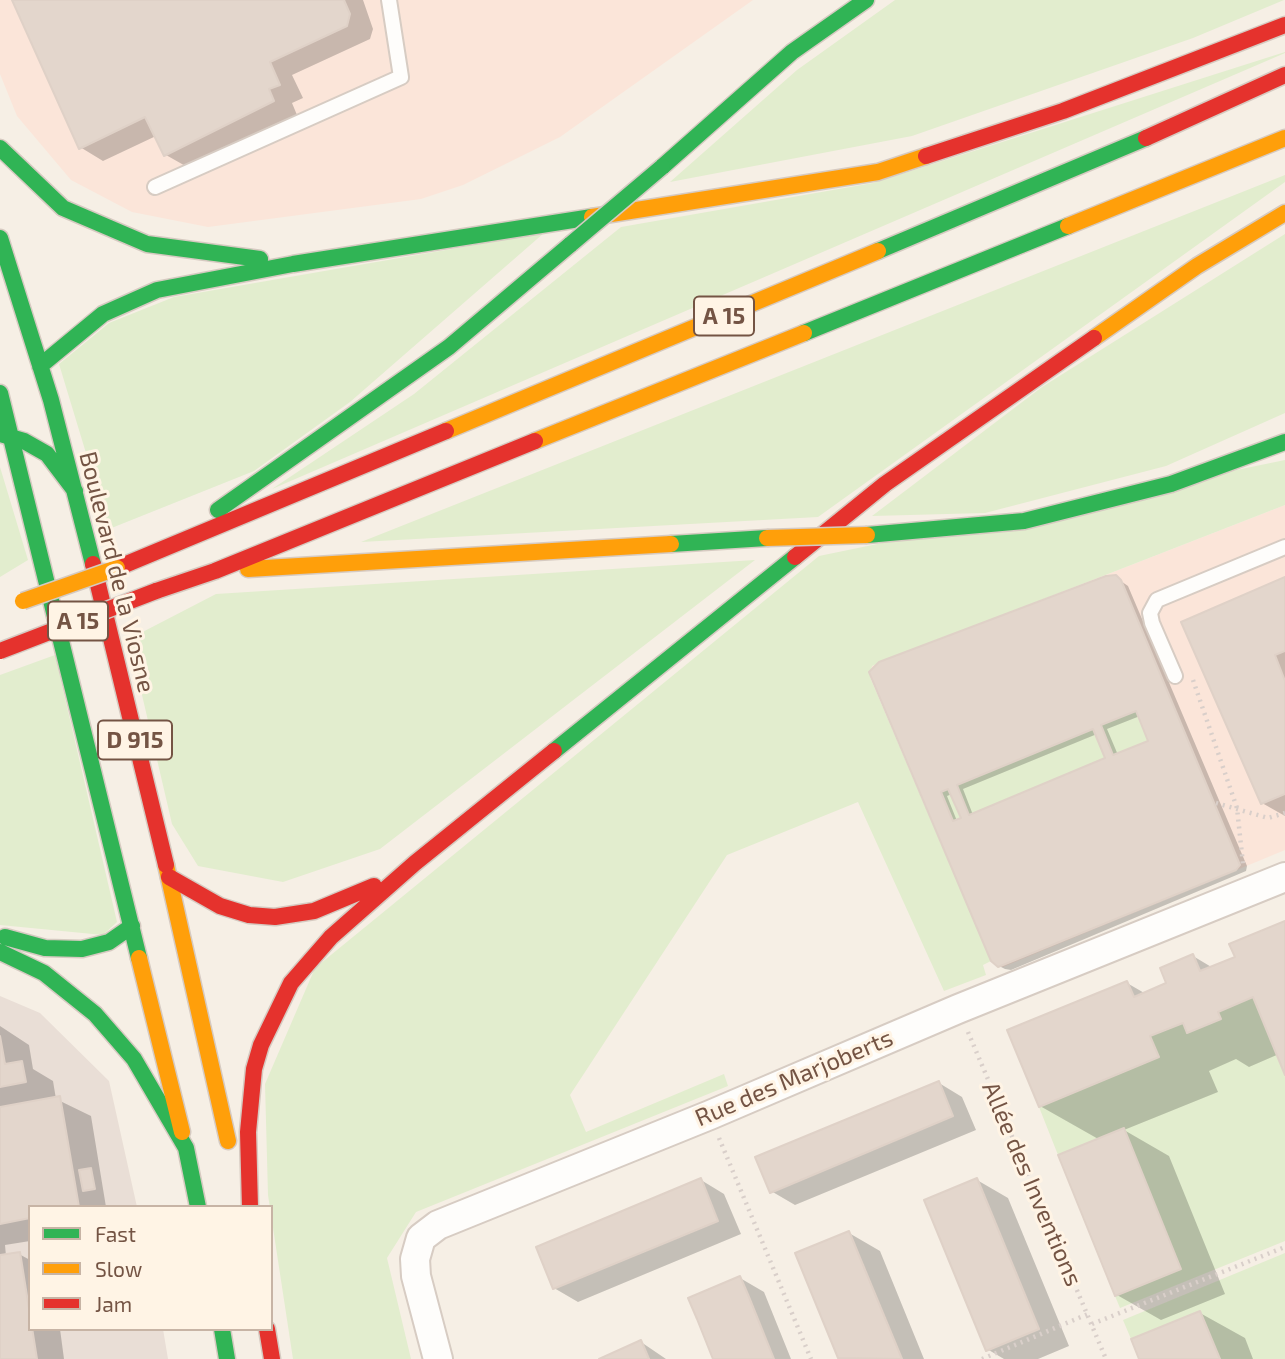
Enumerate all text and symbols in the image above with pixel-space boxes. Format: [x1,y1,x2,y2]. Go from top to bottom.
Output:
road number: A 15 [694,296,754,336]
street label: Boulevard de la Viosne [73,449,161,695]
road number: A 15 [48,601,108,640]
road number: D 915 [98,720,172,760]
street label: Rue des Marjoberts [691,1023,897,1133]
street label: Allée des Inventions [976,1078,1088,1290]
legend [28,1205,273,1331]
text: Fast [95,1221,136,1246]
text: Slow [95,1256,142,1281]
text: Jam [95,1291,132,1316]

